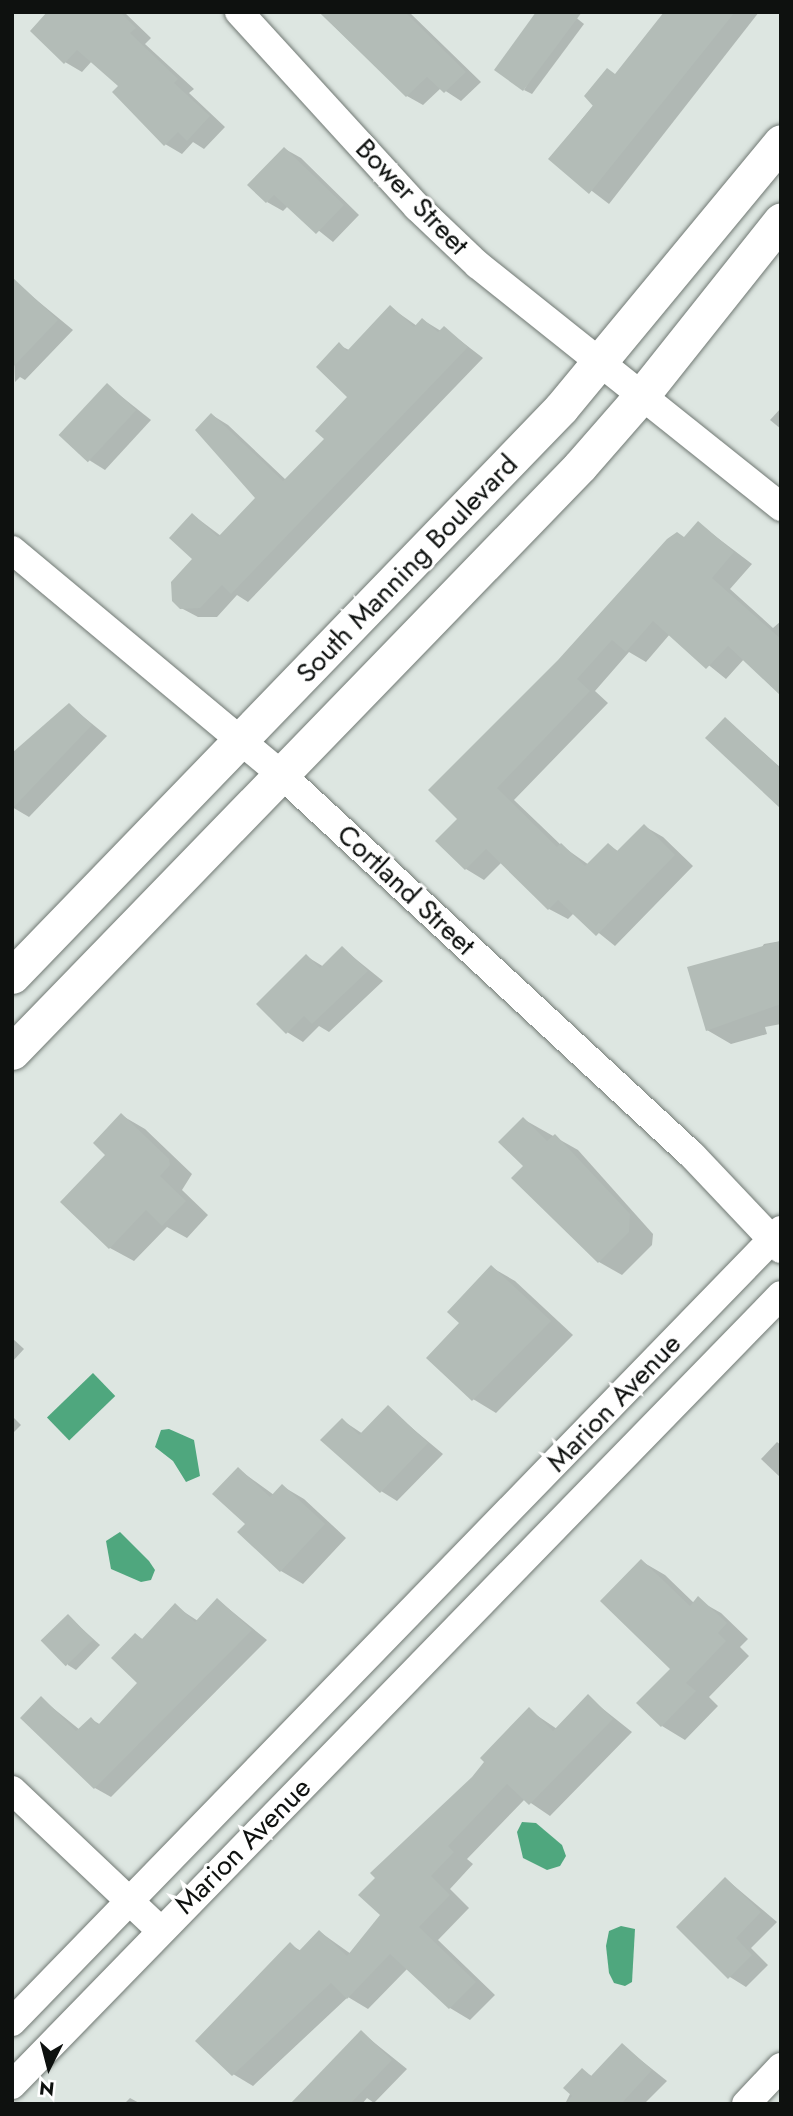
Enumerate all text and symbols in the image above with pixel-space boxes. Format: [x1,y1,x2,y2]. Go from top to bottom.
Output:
street label: Bower Street [348,132,476,262]
street label: South Manning Boulevard [289,448,525,690]
street label: Cortland Street [330,818,482,962]
street label: Marion Avenue [540,1327,688,1479]
street label: Marion Avenue [168,1771,318,1921]
north arrow [14,2032,84,2102]
text: N [38,2074,56,2103]

